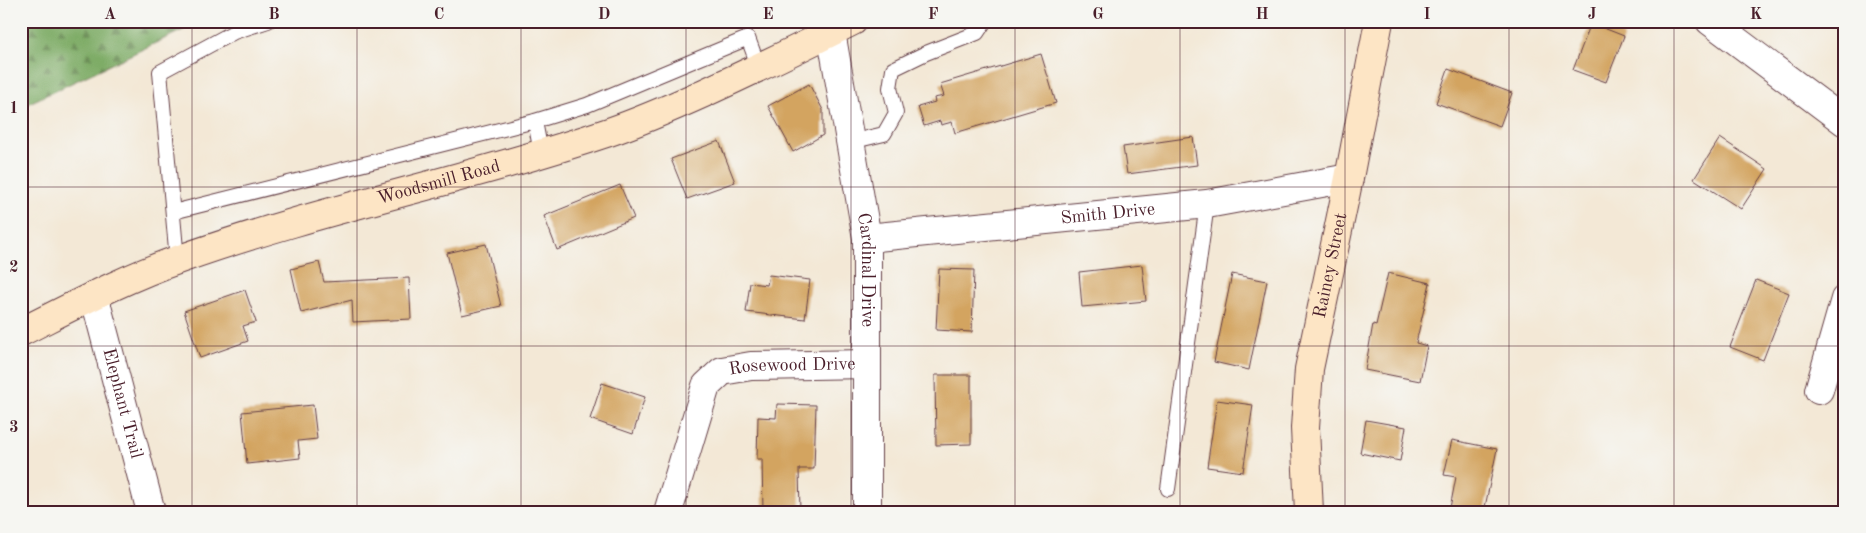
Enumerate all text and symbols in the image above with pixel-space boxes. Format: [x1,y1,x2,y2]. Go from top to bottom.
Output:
text: A [104,7,116,23]
text: B [268,7,280,23]
text: C [434,7,444,23]
text: D [598,7,610,23]
text: E [762,7,774,23]
text: F [928,7,939,23]
text: G [1092,7,1104,23]
text: H [1255,7,1269,23]
text: I [1423,7,1431,23]
text: J [1588,7,1597,23]
text: K [1750,7,1762,23]
text: 1 [9,101,19,117]
street label: Woodsmill Road [375,157,502,208]
street label: Smith Drive [1060,200,1156,228]
street label: Cardinal Drive [854,211,876,327]
street label: Rainey Street [1311,211,1350,320]
text: 2 [9,260,19,276]
street label: Elephant Trail [99,346,146,461]
street label: Rosewood Drive [728,355,855,379]
text: 3 [9,420,19,436]

